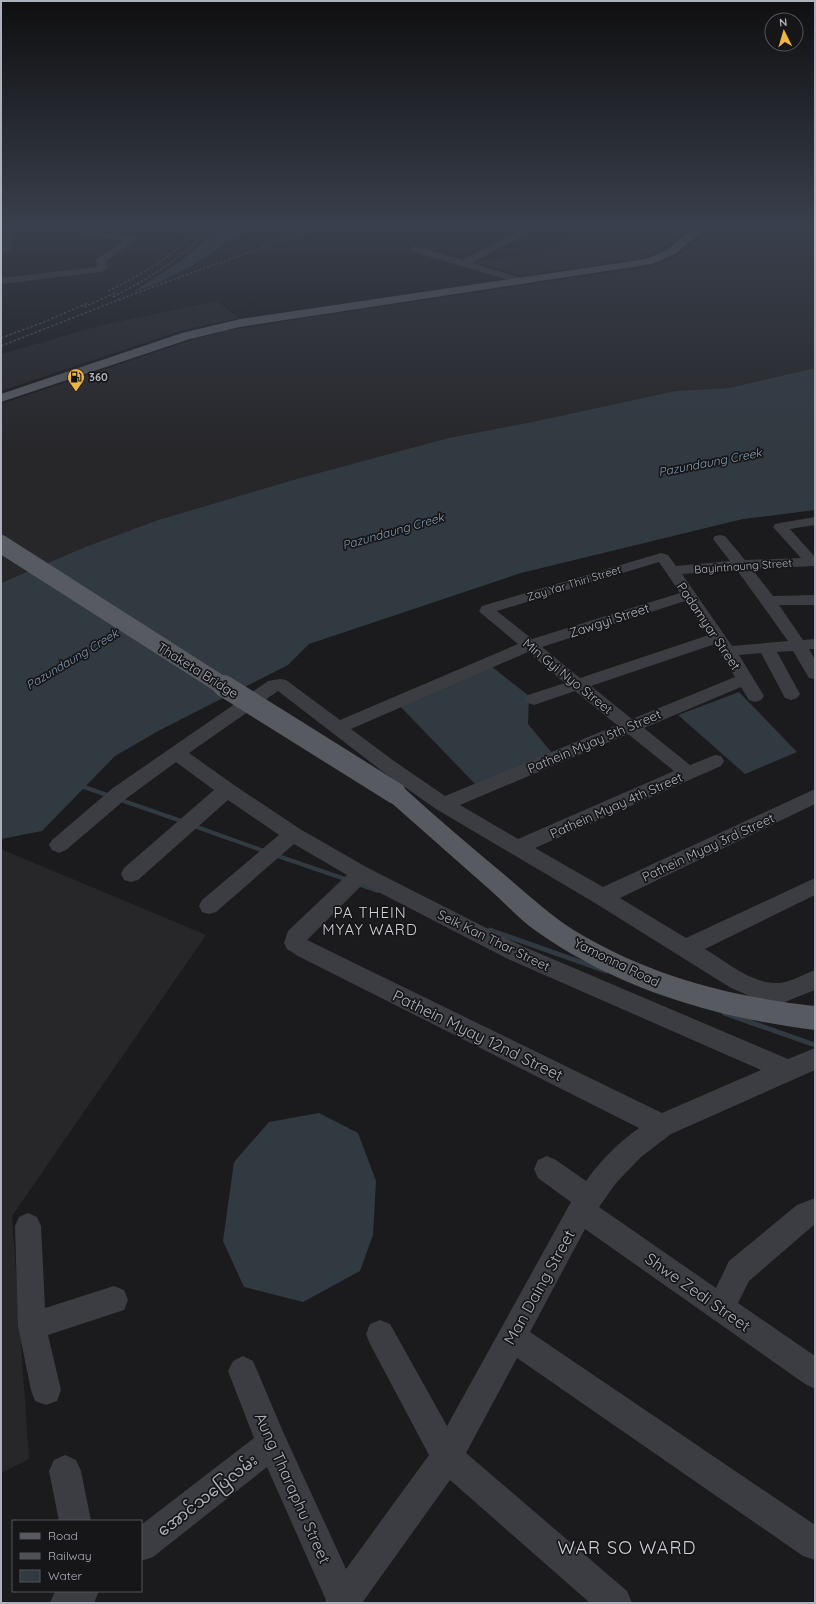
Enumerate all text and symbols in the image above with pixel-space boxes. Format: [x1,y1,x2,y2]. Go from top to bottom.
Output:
north arrow [764,12,804,52]
text: N [778,15,788,29]
fuel station icon: 360 [66,367,86,392]
place label: 360 [89,370,108,384]
water label: Pazundaung Creek [657,444,765,479]
water label: Pazundaung Creek [340,509,447,553]
street label: Bayintnaung Street [694,556,793,576]
street label: Zay Yar Thiri Street [525,562,623,604]
street label: Padamyar Street [674,579,744,673]
street label: Zawgyi Street [567,600,651,640]
water label: Pazundaung Creek [23,625,122,692]
street label: Min Gyi Nyo Street [520,635,616,717]
street label: Thaketa Bridge [155,639,241,701]
street label: Pathein Myay 5th Street [525,706,663,776]
street label: Pathein Myay 4th Street [547,769,685,841]
street label: Pathein Myay 3rd Street [639,809,777,885]
district label: PA THEIN MYAY WARD [322,903,418,939]
street label: Seik Kan Thar Street [435,906,553,974]
street label: Yamonna Road [572,934,662,990]
street label: Pathein Myay 12nd Street [390,985,566,1085]
street label: Man Daing Street [499,1226,579,1348]
street label: Shwe Zedi Street [641,1248,755,1336]
street label: Aung Tharaphu Street [251,1409,335,1567]
street label: အောင်သပြေလမ်း [152,1449,263,1543]
legend [12,1520,142,1592]
text: Road [48,1528,78,1543]
district label: WAR SO WARD [557,1536,697,1559]
text: Railway [48,1548,92,1563]
text: Water [48,1568,83,1583]

